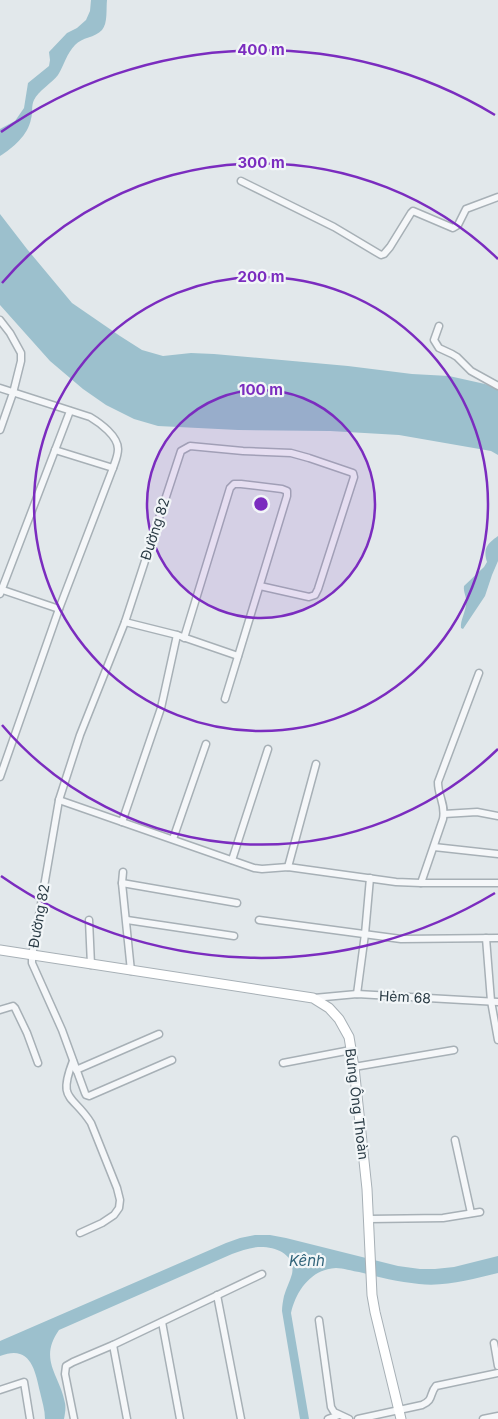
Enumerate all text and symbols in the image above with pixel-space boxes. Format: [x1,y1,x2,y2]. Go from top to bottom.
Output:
text: 400 m [237,40,285,59]
text: 300 m [237,153,285,172]
text: 200 m [238,267,284,286]
text: 100 m [239,380,283,399]
street label: Đường 82 [136,495,173,562]
centre of rings [252,495,270,513]
street label: Đường 82 [25,883,52,949]
street label: Hẻm 68 [379,987,431,1006]
street label: Bưng Ông Thoàn [342,1047,373,1161]
water label: Kênh [289,1251,325,1270]

